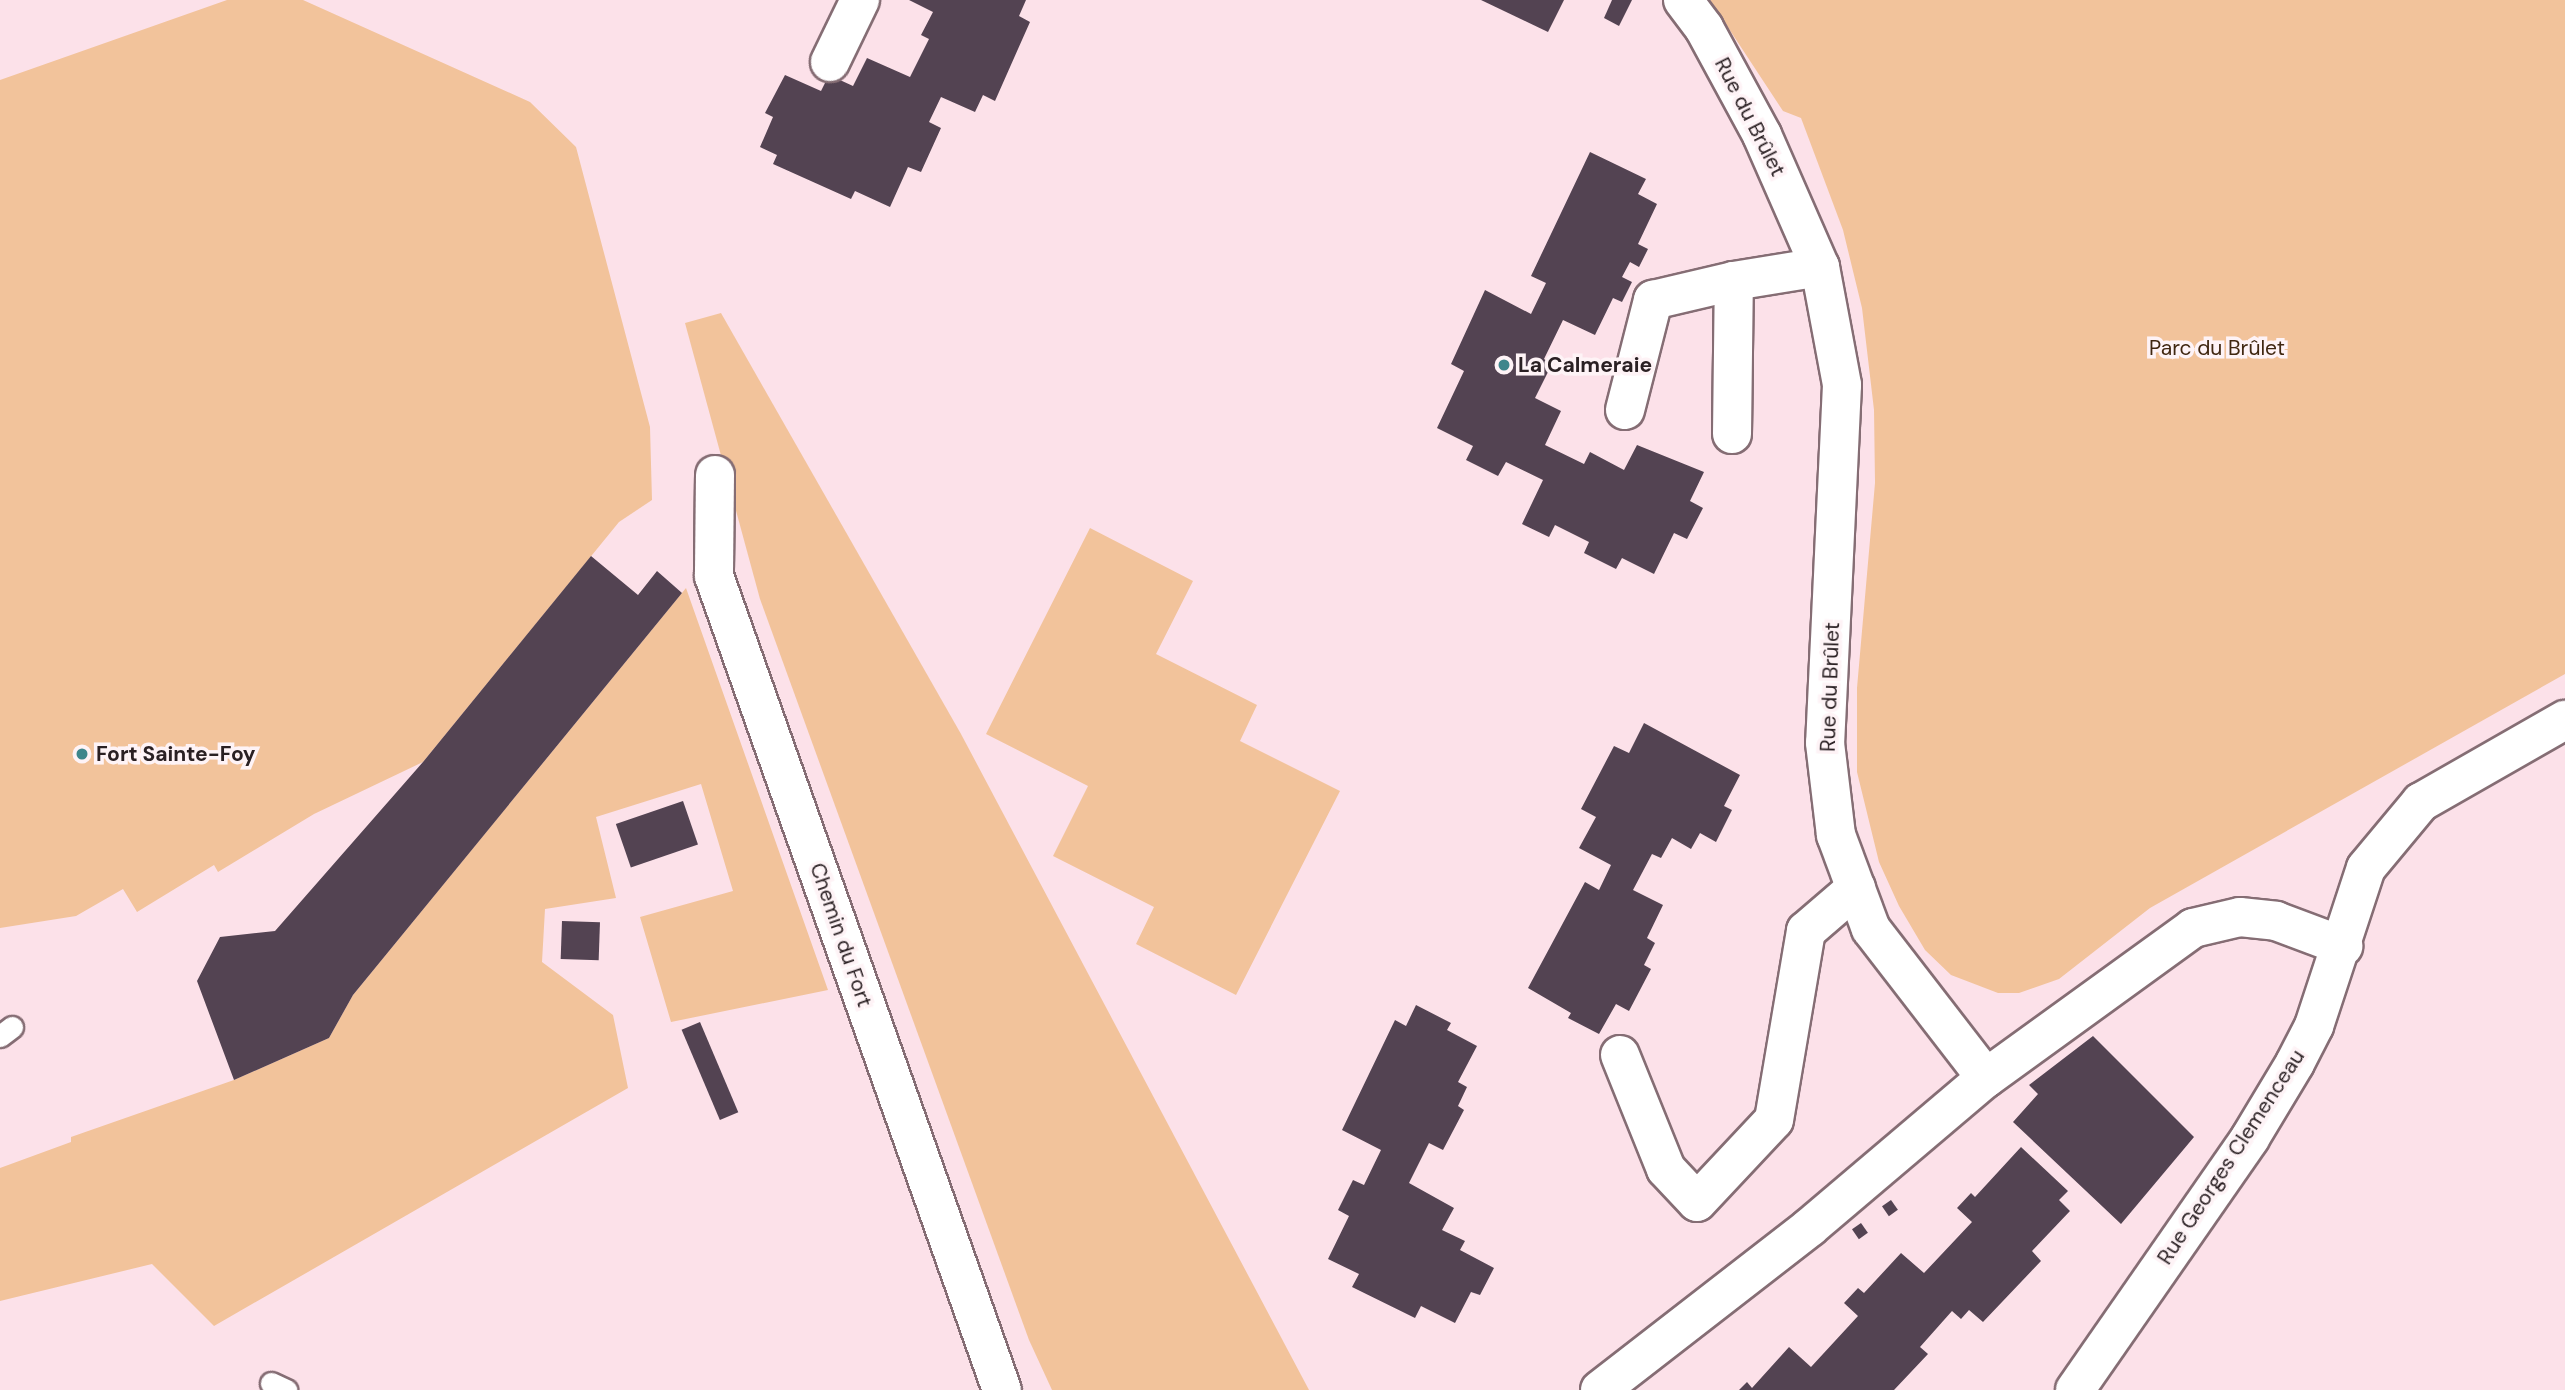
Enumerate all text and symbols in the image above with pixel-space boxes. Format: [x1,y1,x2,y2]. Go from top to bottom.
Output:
street label: Rue du Brûlet [1709,53,1791,181]
park label: Parc du Brûlet [2149,335,2285,361]
place label: La Calmeraie [1518,352,1652,378]
marker: La Calmeraie [1496,357,1512,373]
street label: Rue du Brûlet [1815,622,1845,752]
place label: Fort Sainte-Foy [96,741,255,767]
marker: Fort Sainte-Foy [74,746,90,762]
street label: Chemin du Fort [805,860,877,1010]
street label: Rue Georges Clemenceau [2152,1045,2310,1269]

